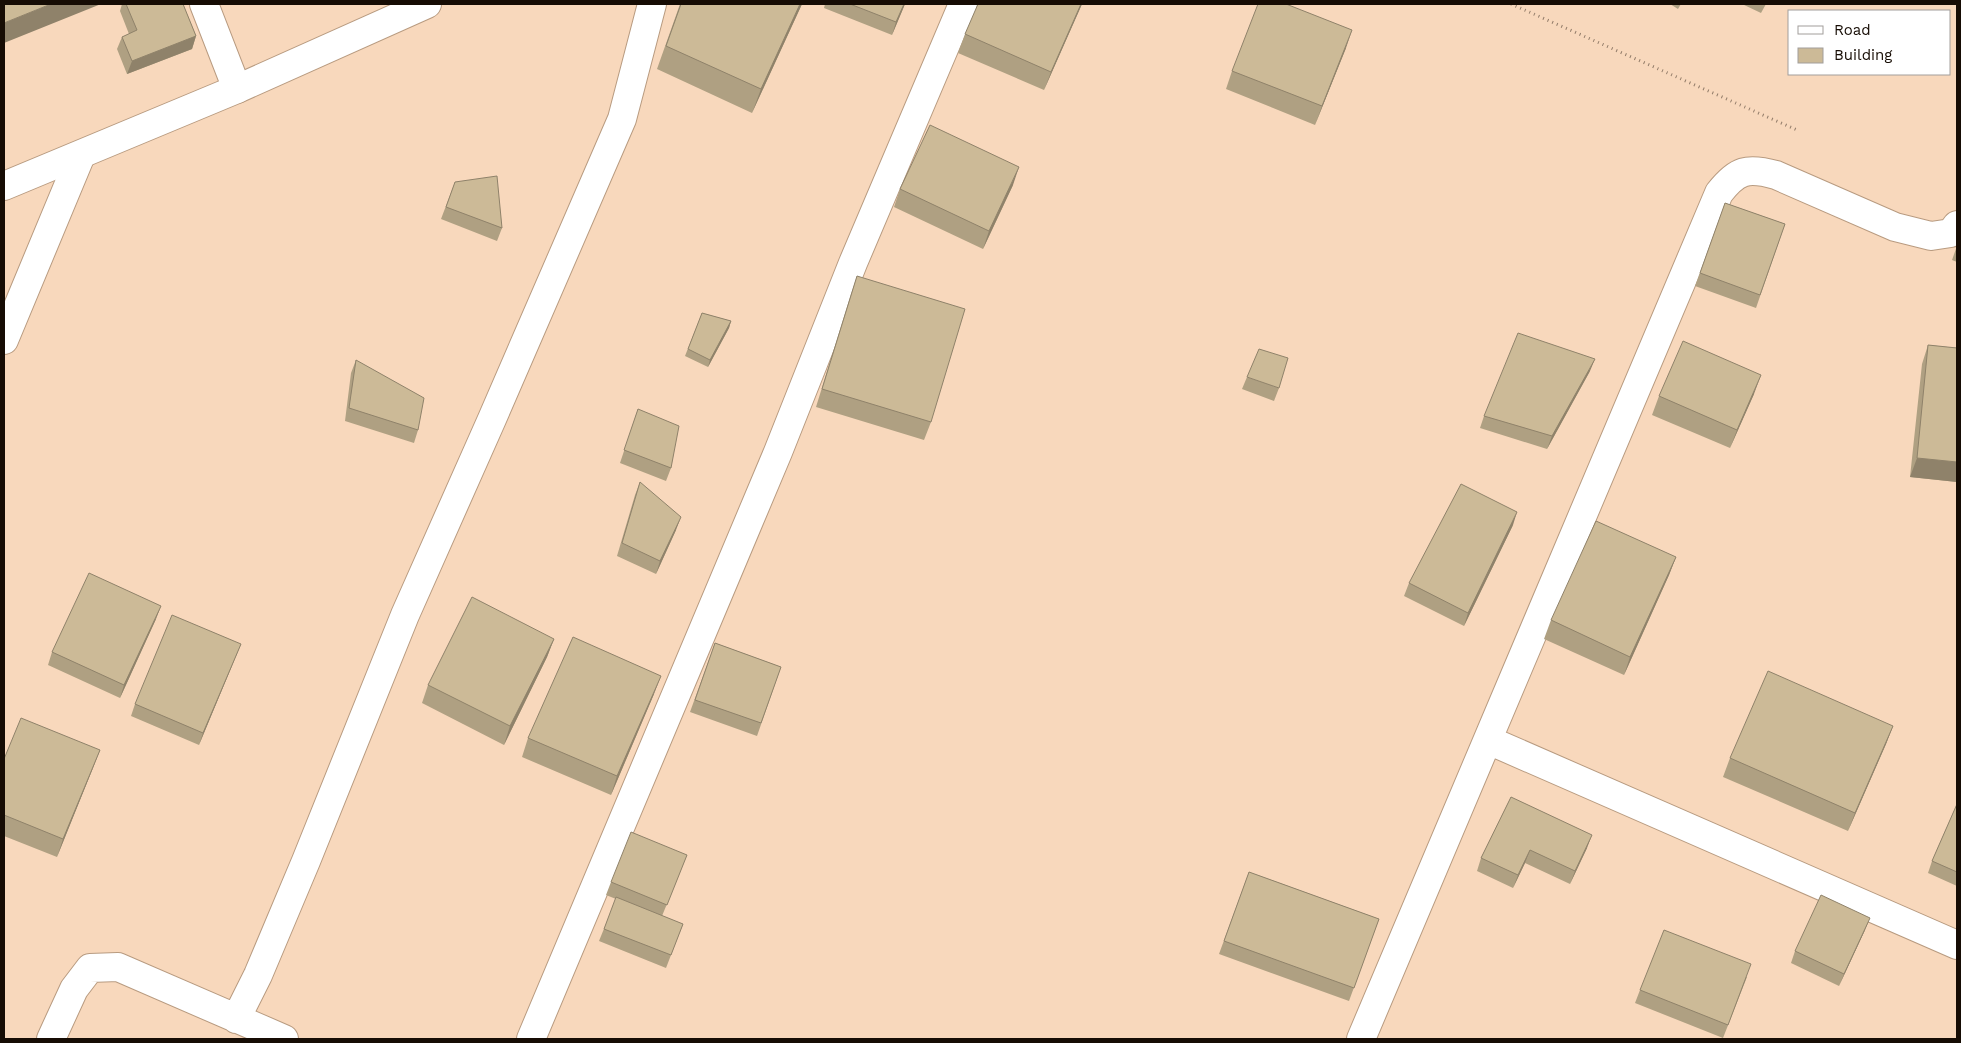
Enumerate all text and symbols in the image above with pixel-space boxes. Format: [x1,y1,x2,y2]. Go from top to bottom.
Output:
legend [1788,10,1951,75]
text: Road [1834,21,1871,39]
text: Building [1834,46,1892,64]

